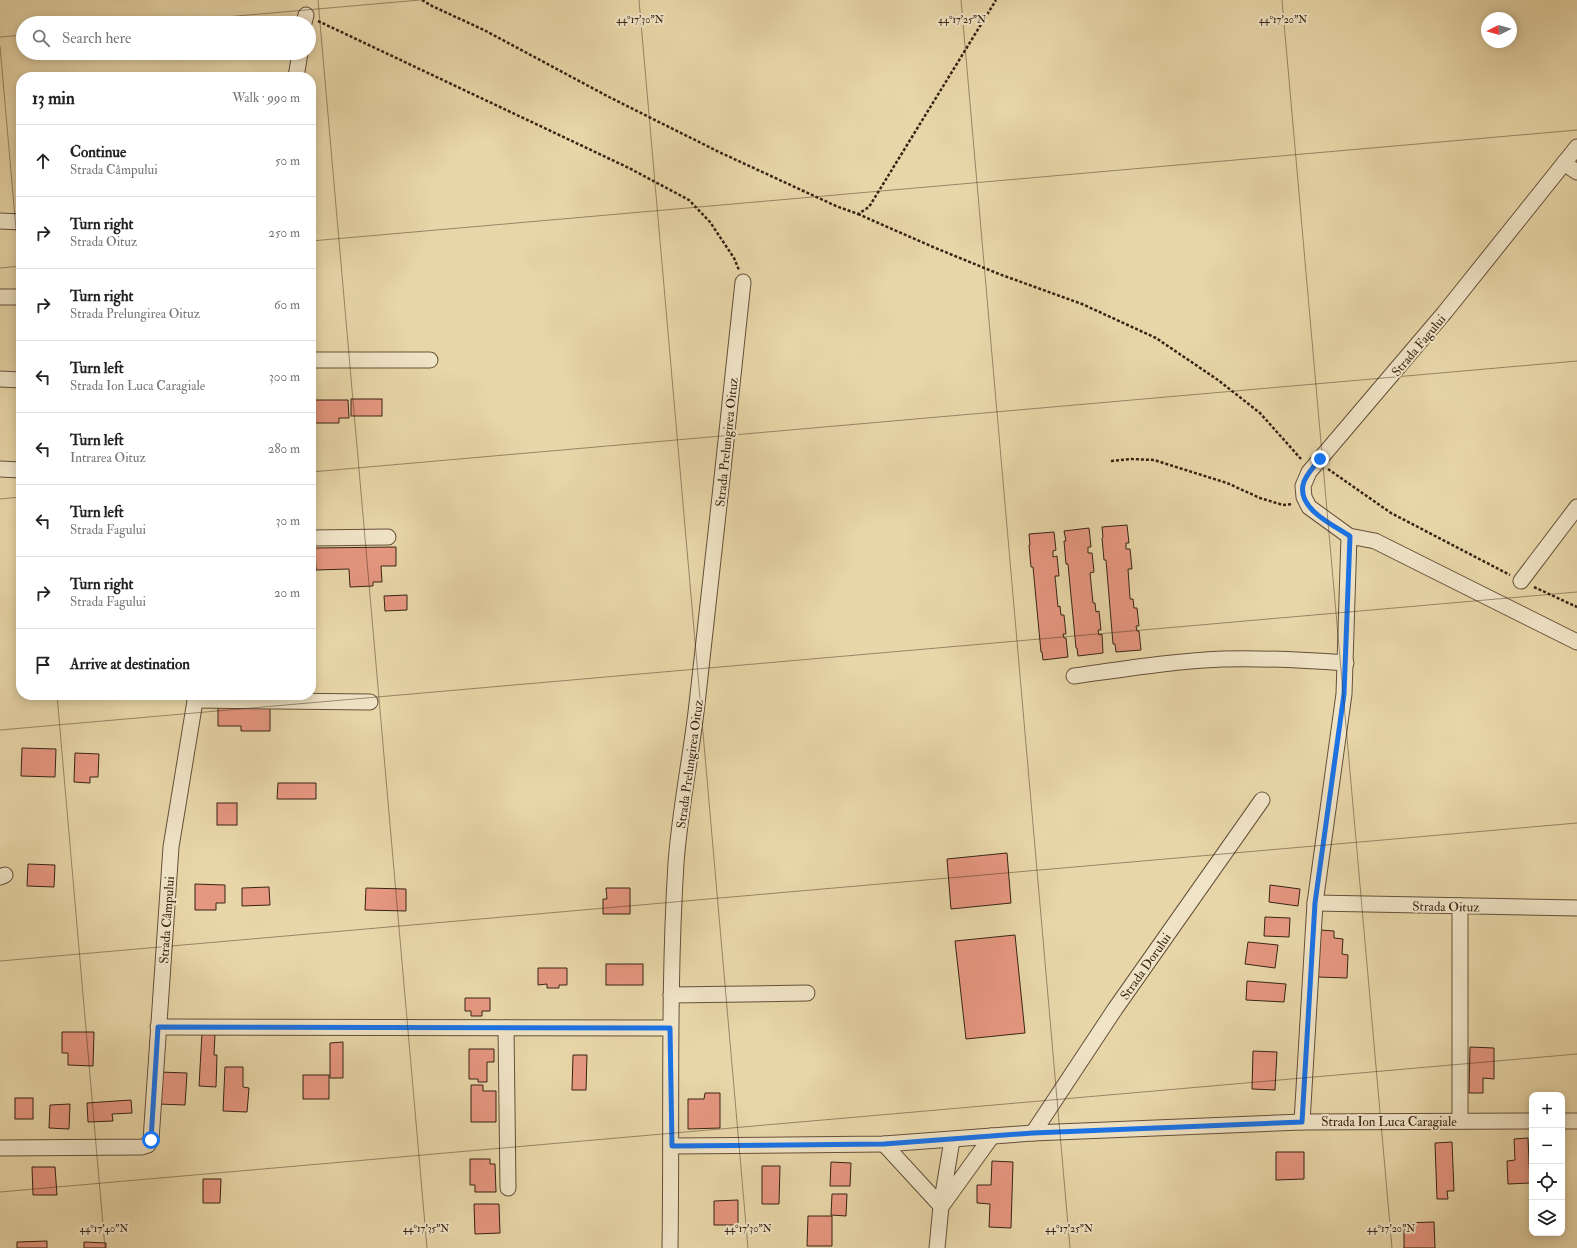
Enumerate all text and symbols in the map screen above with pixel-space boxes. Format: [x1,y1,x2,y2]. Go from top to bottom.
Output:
north arrow [1481,12,1517,48]
text: 44°17'30"N [616,14,664,26]
text: 44°17'25"N [938,14,986,26]
text: 44°17'20"N [1259,14,1307,26]
search box [16,16,316,60]
icon: search [30,27,52,49]
text: Search here [62,29,131,48]
text: 13 min [32,88,75,109]
text: Walk · 990 m [232,90,300,106]
text: Continue [70,143,126,162]
icon: ahead [32,150,54,172]
text: 50 m [275,153,300,169]
text: Strada Câmpului [70,162,158,178]
text: Turn right [70,215,133,234]
icon: right [32,222,54,244]
text: 250 m [268,225,300,241]
text: Strada Oituz [70,234,137,250]
text: Turn right [70,287,133,306]
icon: right [32,294,54,316]
text: 60 m [274,297,300,313]
text: Strada Prelungirea Oituz [70,306,200,322]
street label: Strada Fagului [1388,311,1450,380]
text: Turn left [70,359,124,378]
icon: left [32,366,54,388]
text: 300 m [269,369,300,385]
street label: Strada Prelungirea Oituz [712,376,742,508]
text: Strada Ion Luca Caragiale [70,378,205,394]
text: Turn left [70,431,124,450]
icon: left [32,438,54,460]
text: 280 m [268,441,300,457]
text: Intrarea Oituz [70,450,146,466]
route end [1311,450,1329,468]
text: Turn left [70,503,124,522]
icon: left [32,510,54,532]
text: 30 m [276,513,300,529]
text: Strada Fagului [70,522,146,538]
text: Turn right [70,575,133,594]
icon: right [32,582,54,604]
text: 20 m [274,585,300,601]
text: Strada Fagului [70,594,146,610]
icon: arrive [32,654,54,676]
text: Arrive at destination [70,655,190,674]
street label: Strada Prelungirea Oituz [673,698,707,830]
street label: Strada Câmpului [156,875,179,964]
street label: Strada Oituz [1412,898,1480,916]
street label: Strada Dorului [1117,930,1175,1003]
map controls [1529,1092,1565,1236]
button: + [1529,1092,1565,1128]
street label: Strada Ion Luca Caragiale [1321,1114,1457,1130]
button: − [1529,1128,1565,1164]
route start [142,1131,160,1149]
button: locate [1529,1164,1565,1200]
button: layers [1529,1200,1565,1236]
text: 44°17'40"N [80,1223,128,1235]
text: 44°17'35"N [403,1223,449,1235]
text: 44°17'30"N [724,1223,772,1235]
text: 44°17'25"N [1045,1223,1093,1235]
text: 44°17'20"N [1367,1223,1415,1235]

